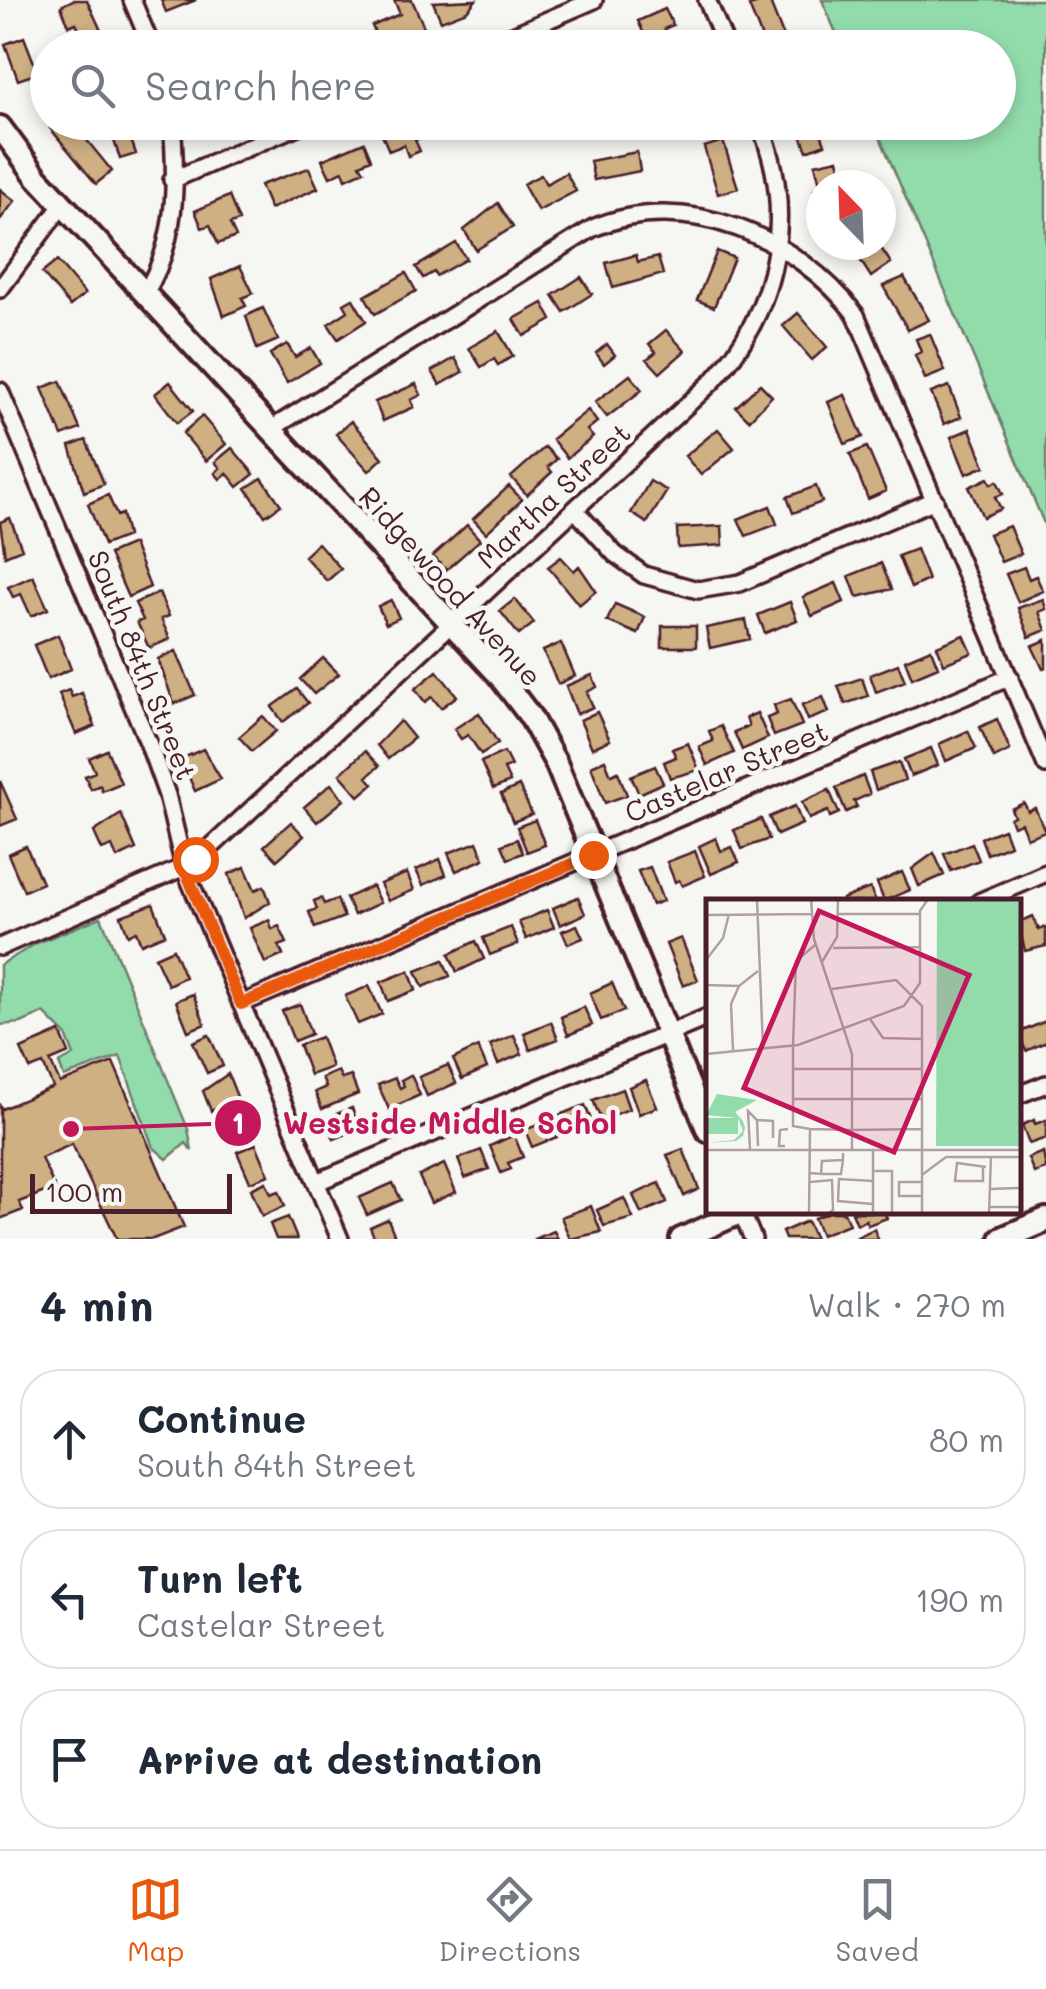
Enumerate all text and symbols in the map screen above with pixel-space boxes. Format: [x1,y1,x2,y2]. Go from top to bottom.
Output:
search box [30,30,1016,140]
icon: search [65,58,120,113]
text: Search here [145,60,376,110]
north arrow [806,170,896,260]
street label: Martha Street [469,414,637,576]
street label: Ridgewood Avenue [352,479,550,693]
street label: South 84th Street [81,545,205,785]
street label: Castelar Street [619,712,833,830]
route end [571,833,617,879]
route start [173,837,219,883]
inset map [706,899,1021,1214]
callout: Westside Middle Schol [213,1093,637,1153]
text: 1 [231,1102,245,1142]
text: Westside Middle Schol [283,1102,617,1142]
scale bar [30,1169,232,1214]
text: 100 m [45,1173,123,1209]
text: 4 min [40,1277,153,1332]
text: Walk · 270 m [807,1283,1006,1325]
text: Continue [137,1393,306,1443]
icon: ahead [42,1412,97,1467]
text: 80 m [929,1418,1004,1460]
text: South 84th Street [137,1443,416,1485]
text: Turn left [137,1553,303,1603]
icon: left [42,1572,97,1627]
text: 190 m [915,1578,1004,1620]
text: Castelar Street [137,1603,385,1645]
icon: arrive [42,1732,97,1787]
text: Arrive at destination [137,1734,542,1784]
tab: Map [127,1872,184,1968]
tab: Directions [439,1872,581,1968]
tab: Saved [836,1872,919,1968]

